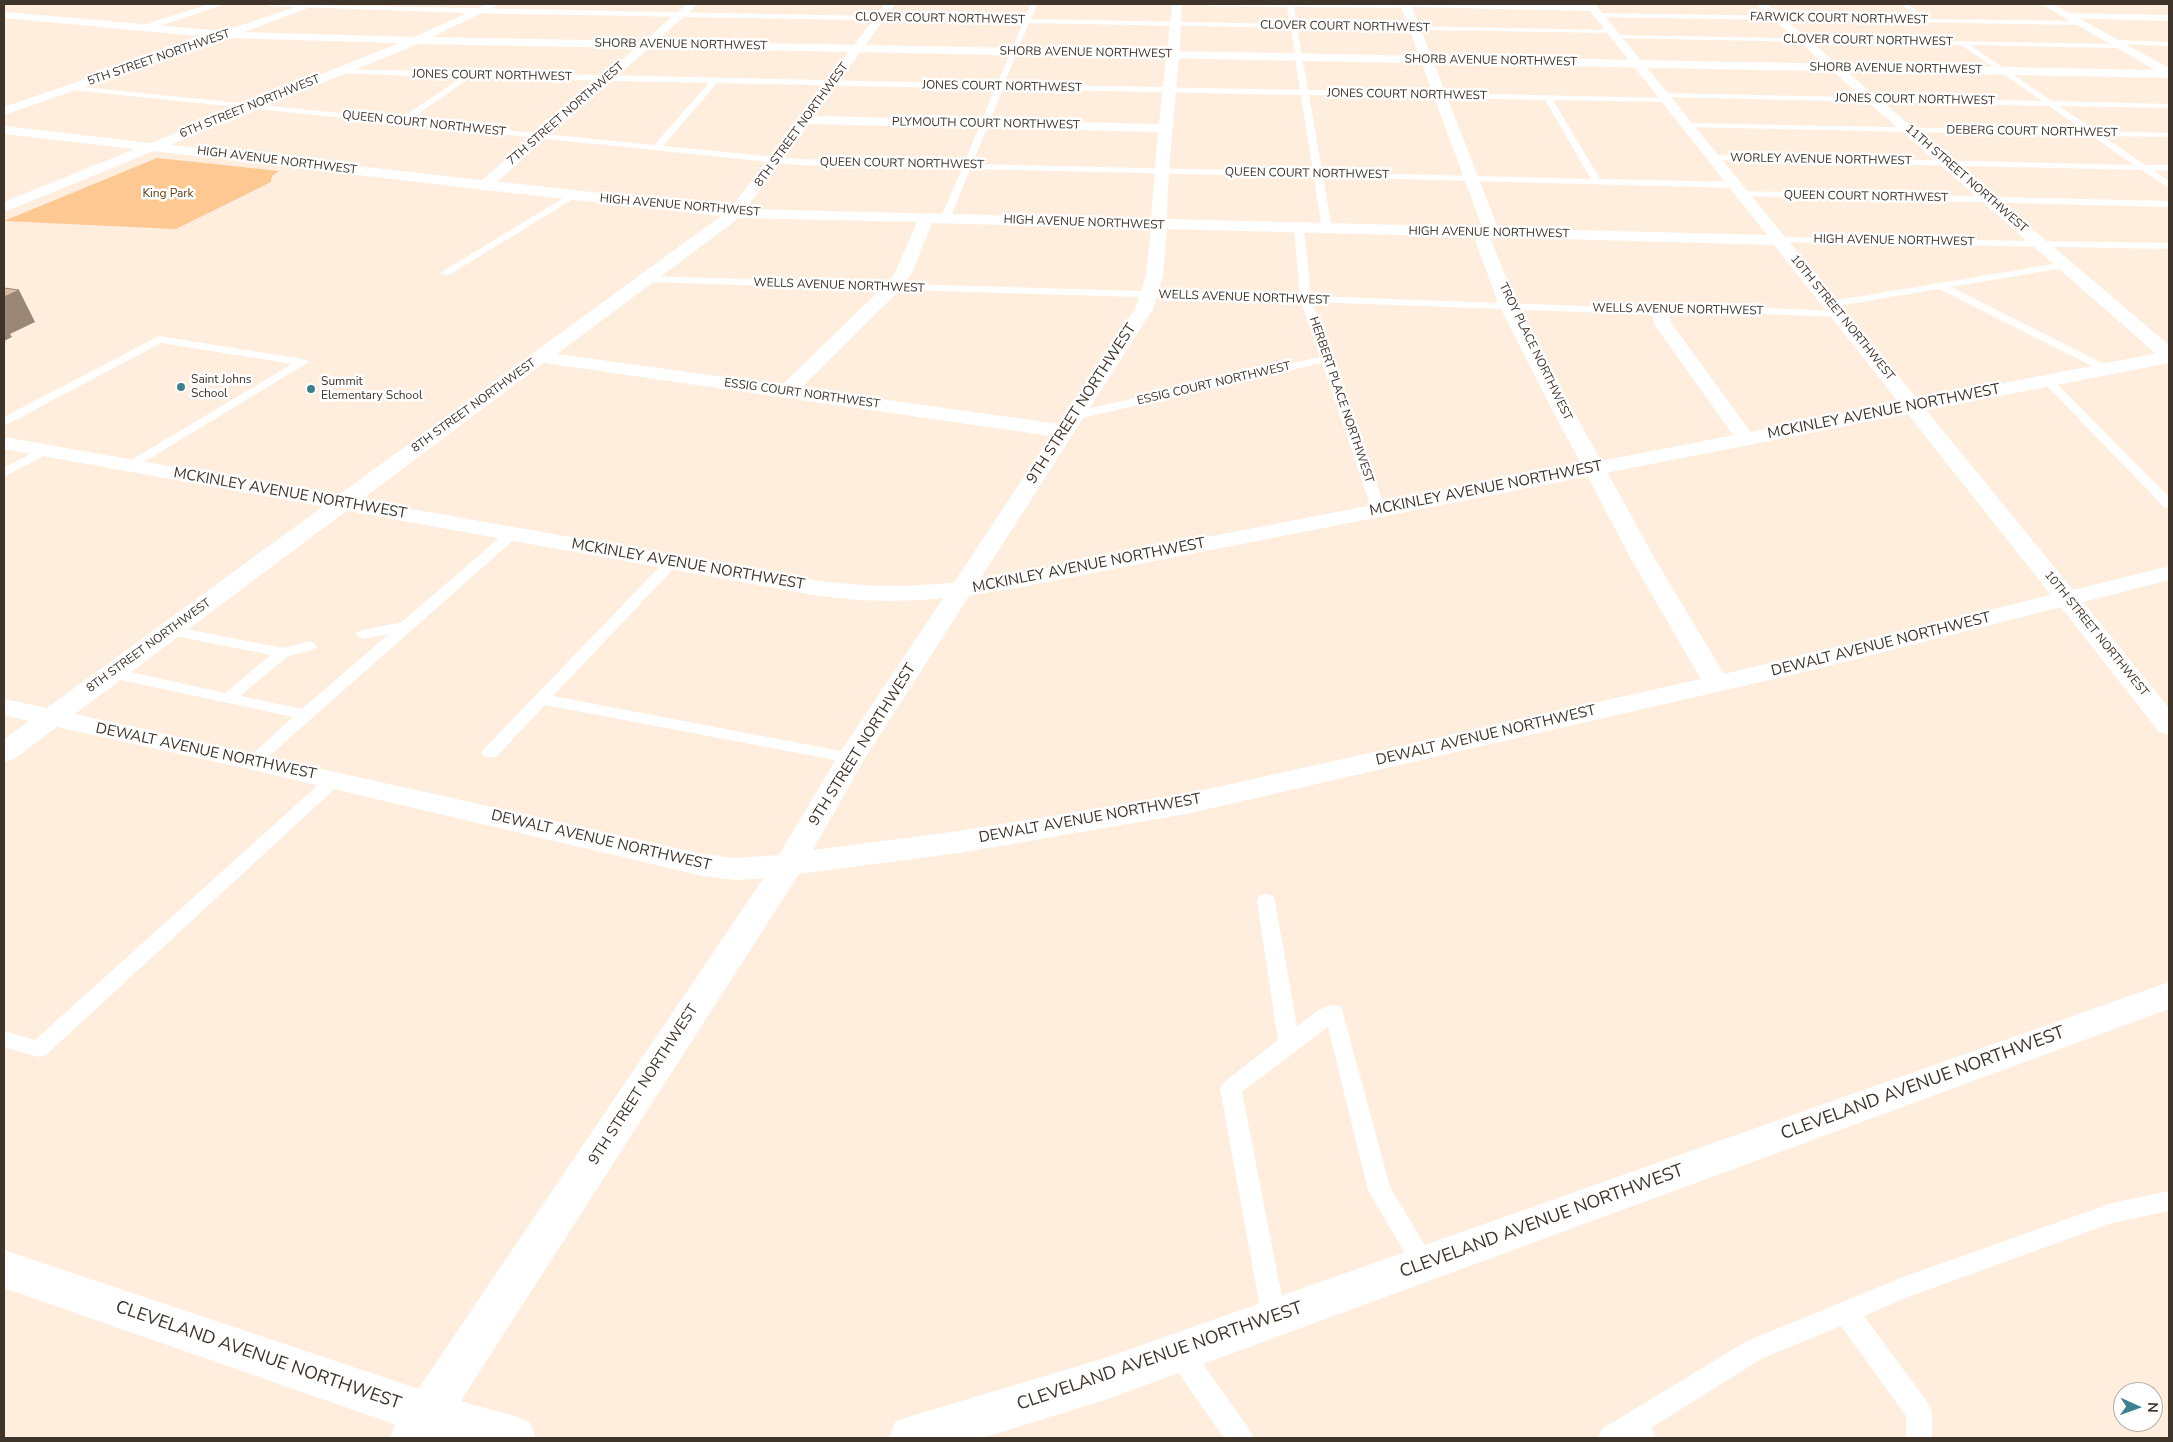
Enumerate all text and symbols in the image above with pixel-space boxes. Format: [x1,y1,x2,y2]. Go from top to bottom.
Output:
street label: CLOVER COURT NORTHWEST [855,10,1025,28]
street label: FARWICK COURT NORTHWEST [1750,10,1928,28]
street label: CLOVER COURT NORTHWEST [1260,18,1430,36]
street label: 5TH STREET NORTHWEST [86,27,232,89]
street label: CLOVER COURT NORTHWEST [1783,32,1953,50]
street label: SHORB AVENUE NORTHWEST [595,36,767,54]
street label: SHORB AVENUE NORTHWEST [1000,44,1172,62]
street label: SHORB AVENUE NORTHWEST [1405,52,1577,70]
street label: 7TH STREET NORTHWEST [505,59,627,169]
street label: 8TH STREET NORTHWEST [752,60,852,190]
street label: SHORB AVENUE NORTHWEST [1810,60,1982,78]
street label: JONES COURT NORTHWEST [412,67,572,85]
street label: 6TH STREET NORTHWEST [178,72,322,142]
street label: JONES COURT NORTHWEST [922,78,1082,96]
street label: JONES COURT NORTHWEST [1327,86,1487,104]
street label: JONES COURT NORTHWEST [1835,91,1995,109]
street label: QUEEN COURT NORTHWEST [341,108,507,140]
street label: PLYMOUTH COURT NORTHWEST [892,115,1080,133]
street label: 11TH STREET NORTHWEST [1902,122,2030,236]
street label: DEBERG COURT NORTHWEST [1946,123,2118,141]
street label: HIGH AVENUE NORTHWEST [196,144,358,178]
street label: WORLEY AVENUE NORTHWEST [1730,151,1912,169]
street label: QUEEN COURT NORTHWEST [820,155,984,173]
street label: QUEEN COURT NORTHWEST [1225,165,1389,183]
park label: King Park [142,187,194,201]
street label: QUEEN COURT NORTHWEST [1784,188,1948,206]
street label: HIGH AVENUE NORTHWEST [599,192,761,220]
street label: HIGH AVENUE NORTHWEST [1003,213,1165,233]
street label: HIGH AVENUE NORTHWEST [1408,224,1570,242]
street label: HIGH AVENUE NORTHWEST [1813,232,1975,250]
street label: 10TH STREET NORTHWEST [1787,252,1897,384]
street label: WELLS AVENUE NORTHWEST [753,276,925,296]
street label: TROY PLACE NORTHWEST [1495,281,1575,423]
street label: WELLS AVENUE NORTHWEST [1158,288,1330,308]
street label: WELLS AVENUE NORTHWEST [1592,301,1764,319]
street label: HERBERT PLACE NORTHWEST [1306,315,1376,485]
street label: 9TH STREET NORTHWEST [1023,320,1141,488]
street label: 8TH STREET NORTHWEST [409,356,539,456]
street label: ESSIG COURT NORTHWEST [1136,359,1292,409]
place label: Saint Johns School [191,373,252,401]
place label: Summit Elementary School [321,375,422,403]
street label: ESSIG COURT NORTHWEST [723,376,881,412]
marker: Saint Johns School [175,381,187,393]
street label: MCKINLEY AVENUE NORTHWEST [1766,381,2002,443]
marker: Summit Elementary School [305,383,317,395]
street label: MCKINLEY AVENUE NORTHWEST [1368,458,1604,520]
street label: MCKINLEY AVENUE NORTHWEST [172,465,408,523]
street label: MCKINLEY AVENUE NORTHWEST [971,535,1207,597]
street label: MCKINLEY AVENUE NORTHWEST [570,536,806,594]
street label: 10TH STREET NORTHWEST [2041,568,2151,700]
street label: 8TH STREET NORTHWEST [84,596,214,696]
street label: DEWALT AVENUE NORTHWEST [1770,609,1992,681]
street label: 9TH STREET NORTHWEST [806,661,920,829]
street label: DEWALT AVENUE NORTHWEST [1374,702,1598,770]
street label: DEWALT AVENUE NORTHWEST [94,720,318,784]
street label: DEWALT AVENUE NORTHWEST [978,791,1202,847]
street label: DEWALT AVENUE NORTHWEST [489,807,713,875]
street label: 9TH STREET NORTHWEST [585,1001,703,1169]
street label: CLEVELAND AVENUE NORTHWEST [1778,1022,2068,1146]
street label: CLEVELAND AVENUE NORTHWEST [1397,1160,1687,1284]
street label: CLEVELAND AVENUE NORTHWEST [112,1297,404,1415]
street label: CLEVELAND AVENUE NORTHWEST [1014,1298,1306,1416]
north arrow [2113,1382,2163,1432]
text: N [2143,1402,2162,1413]

